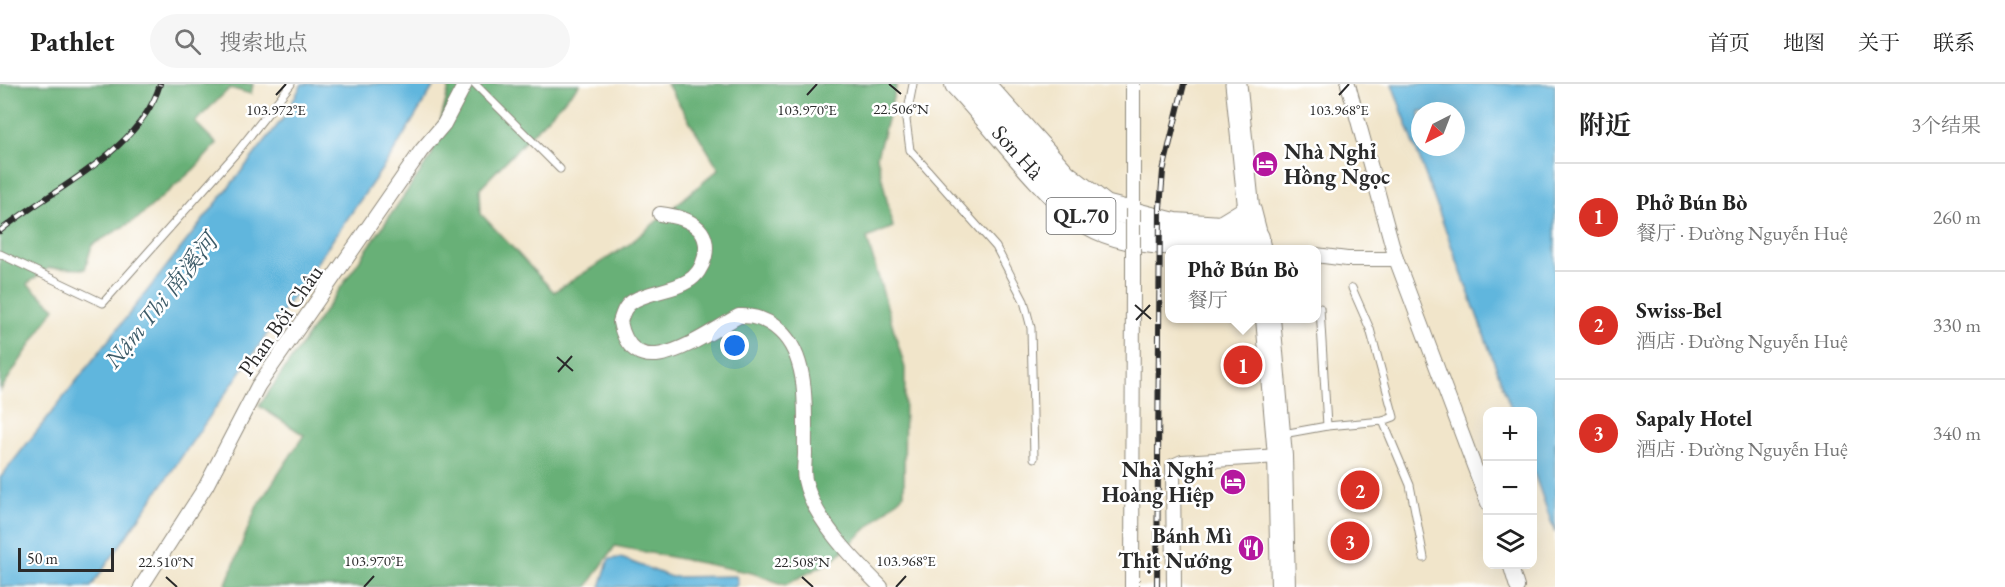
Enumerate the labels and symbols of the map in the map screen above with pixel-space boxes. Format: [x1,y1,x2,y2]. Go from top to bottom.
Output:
text: 22.506°N [873,99,929,118]
text: 103.972°E [246,100,306,119]
text: 103.970°E [777,100,837,119]
text: 103.968°E [1309,100,1369,119]
north arrow [1411,102,1465,156]
street label: Sơn Hà [985,119,1050,186]
place label: Nhà Nghỉ Hồng Ngọc [1284,137,1390,191]
hotel icon: Nhà Nghỉ Hồng Ngọc [1250,149,1280,179]
road number: QL.70 [1046,198,1116,234]
water label: Nậm Thi 南溪河 [96,224,227,375]
street label: Phan Bội Châu [231,259,330,382]
your location [720,331,749,360]
pin: 1 [1224,342,1262,388]
place label: Nhà Nghỉ Hoàng Hiệp [1102,455,1215,509]
hotel icon: Nhà Nghỉ Hoàng Hiệp [1218,467,1248,497]
pin: 2 [1340,468,1380,512]
pin: 3 [1330,518,1370,564]
place label: Bánh Mì Thịt Nướng [1118,521,1233,575]
restaurant icon: Bánh Mì Thịt Nướng [1236,533,1266,563]
scale bar [18,545,114,572]
text: 103.970°E [344,551,404,570]
text: 103.968°E [876,551,936,570]
text: 22.510°N [138,552,194,571]
text: 22.508°N [774,552,830,571]

